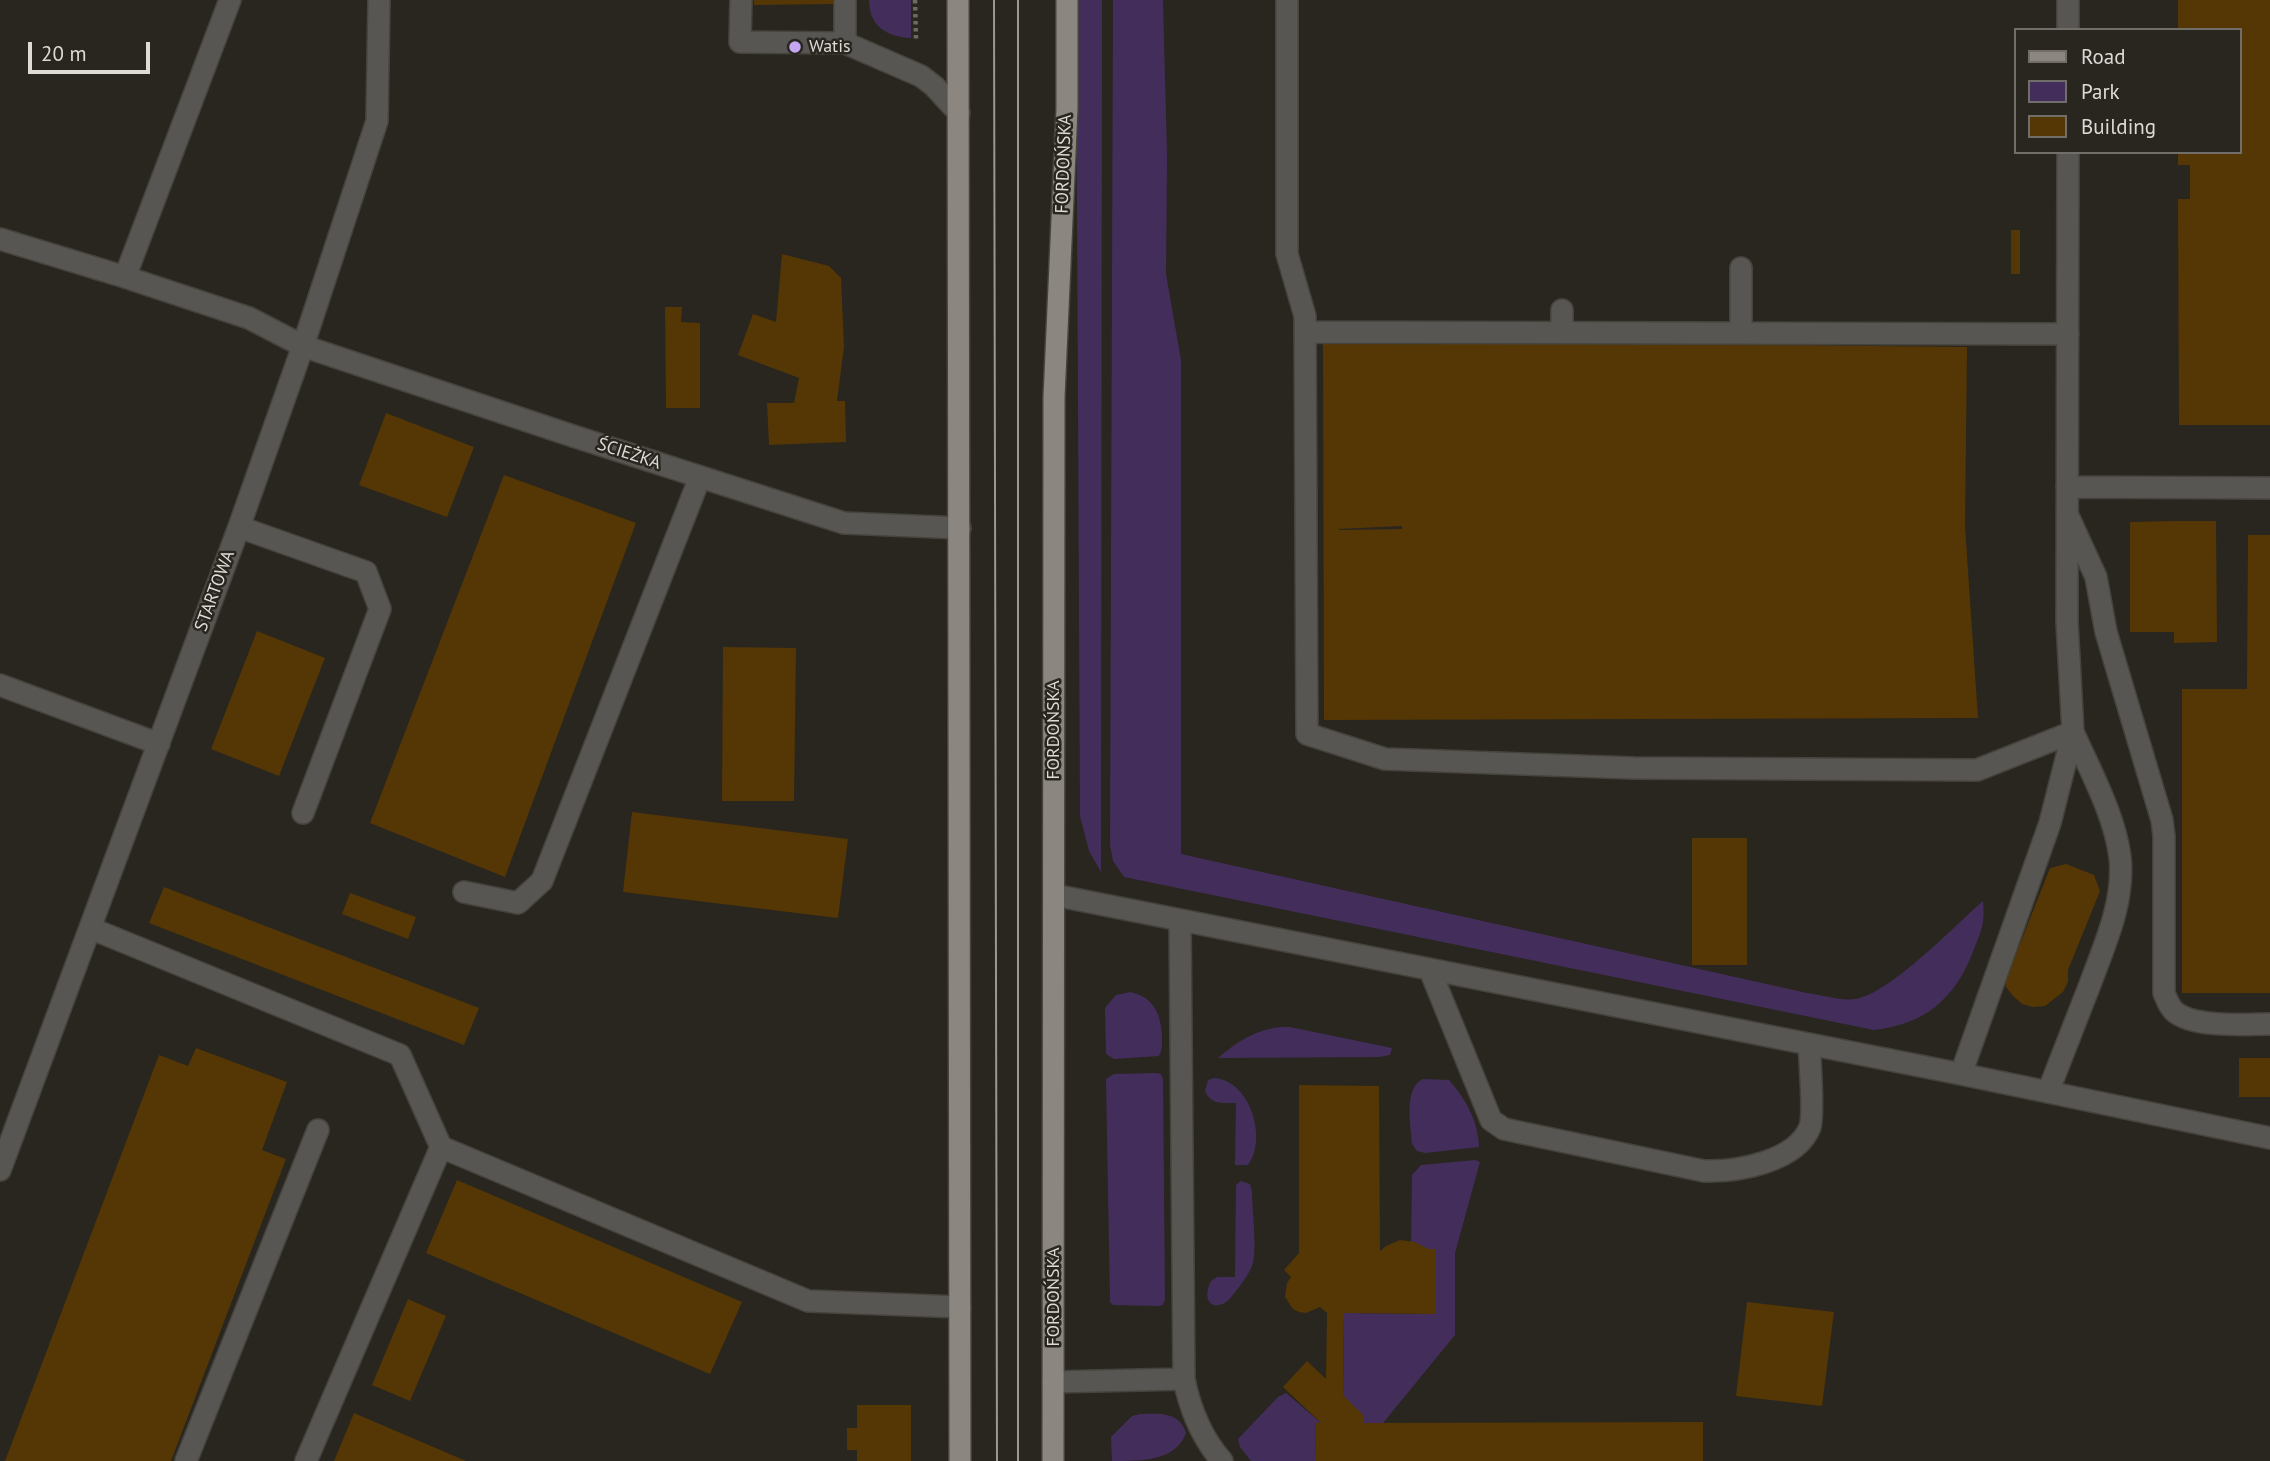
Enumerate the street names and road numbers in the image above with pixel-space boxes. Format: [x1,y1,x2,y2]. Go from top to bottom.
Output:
street label: FORDOŃSKA [1051,114,1077,214]
street label: ŚCIEŻKA [595,434,663,474]
street label: STARTOWA [190,548,240,634]
street label: FORDOŃSKA [1043,680,1065,780]
street label: FORDOŃSKA [1043,1247,1065,1347]

